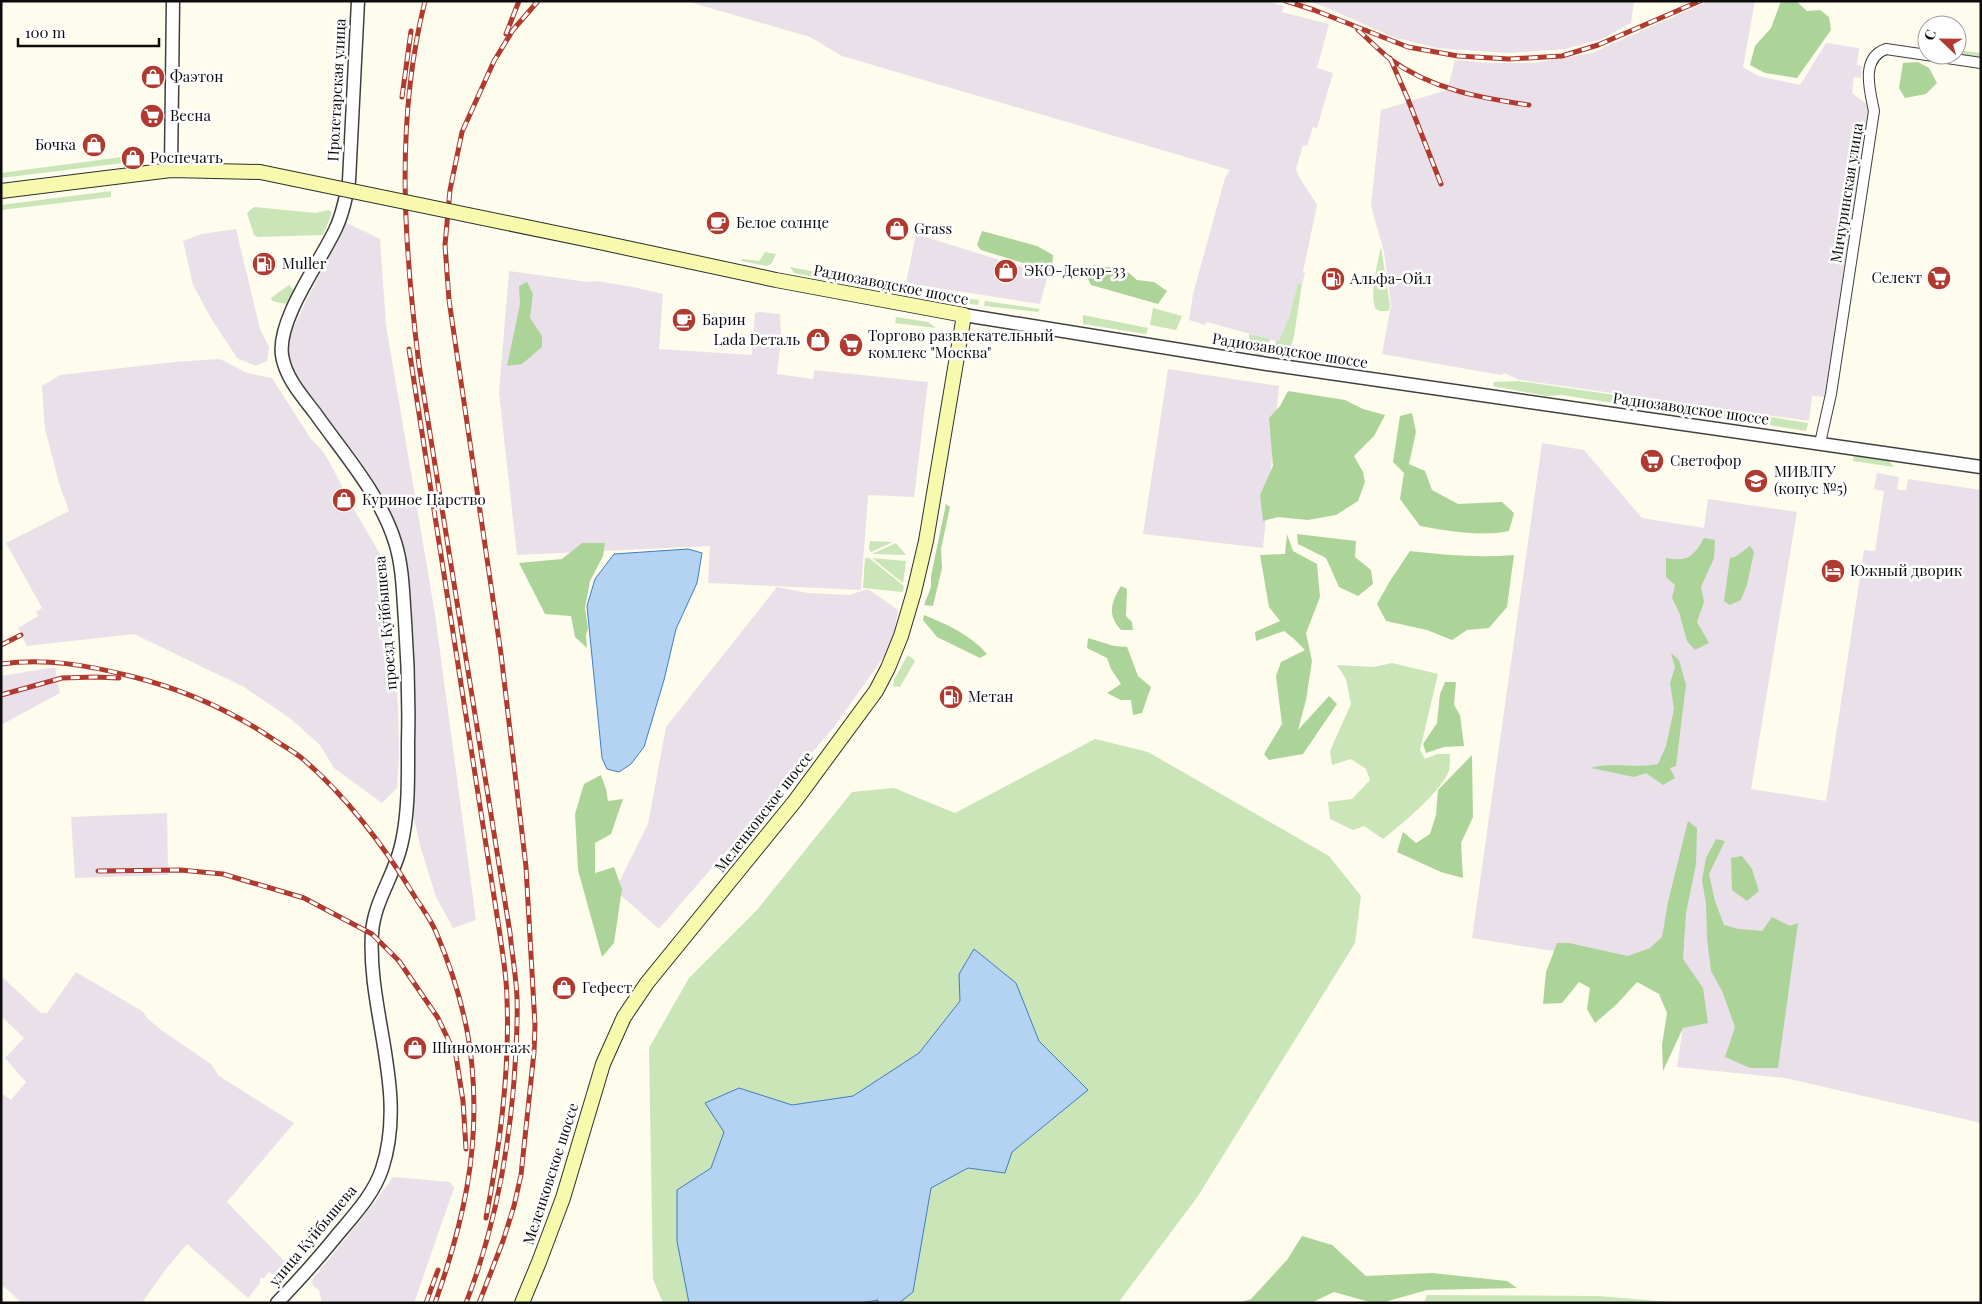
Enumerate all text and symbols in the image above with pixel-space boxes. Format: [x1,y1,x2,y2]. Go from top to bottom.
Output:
scale bar [18,15,159,47]
north arrow [1917,15,1967,65]
street label: Пролетарская улица [322,17,350,162]
text: 100 m [25,22,66,42]
text: С [1919,27,1940,43]
shop icon: Фаэтон [140,64,166,90]
place label: Фаэтон [170,66,223,86]
supermarket icon: Весна [139,103,165,129]
place label: Весна [170,105,211,125]
street label: Мичуринская улица [1825,121,1867,264]
shop icon: Бочка [81,132,107,158]
place label: Бочка [35,134,77,154]
shop icon: Роспечать [120,145,146,171]
place label: Роспечать [150,147,223,167]
cafe icon: Белое солнце [705,210,731,236]
place label: Белое солнце [736,212,829,232]
shop icon: Grass [884,216,910,242]
place label: Grass [914,218,952,238]
fuel station icon: Muller [251,251,277,277]
place label: Muller [282,253,327,273]
shop icon: ЭКО-Декор-33 [993,258,1019,284]
street label: Радиозаводское шоссе [812,259,970,309]
place label: ЭКО-Декор-33 [1024,260,1126,280]
supermarket icon: Селект [1926,265,1952,291]
fuel station icon: Альфа-Ойл [1320,266,1346,292]
place label: Селект [1872,267,1922,287]
place label: Альфа-Ойл [1349,268,1432,288]
cafe icon: Барин [671,307,697,333]
place label: Барин [702,309,746,329]
place label: Торгово развлекательный комлекс "Москва" [868,325,1054,362]
shop icon: Lada Dеталь [805,327,831,353]
street label: Радиозаводское шоссе [1211,328,1370,372]
place label: Lada Dеталь [713,329,800,349]
supermarket icon: Торгово развлекательный комлекс "Москва" [838,332,864,358]
street label: Радиозаводское шоссе [1612,387,1771,429]
supermarket icon: Светофор [1639,448,1665,474]
place label: Светофор [1670,450,1742,470]
place label: МИВЛГУ (копус №5) [1774,461,1847,498]
school or university icon: МИВЛГУ (копус №5) [1743,468,1769,494]
shop icon: Куриное Царство [331,487,357,513]
place label: Куриное Царство [362,489,486,509]
street label: проезд Куйбышева [369,555,401,691]
hotel icon: Южный дворик [1820,558,1846,584]
place label: Южный дворик [1850,560,1963,580]
fuel station icon: Метан [938,684,964,710]
place label: Метан [968,686,1013,706]
street label: Меленковское шоссе [710,747,817,876]
shop icon: Гефест [551,975,577,1001]
place label: Гефест [582,977,632,997]
shop icon: Шиномонтаж [402,1035,428,1061]
place label: Шиномонтаж [432,1037,531,1057]
street label: Меленковское шоссе [518,1100,582,1247]
street label: улица Куйбышева [263,1180,361,1291]

